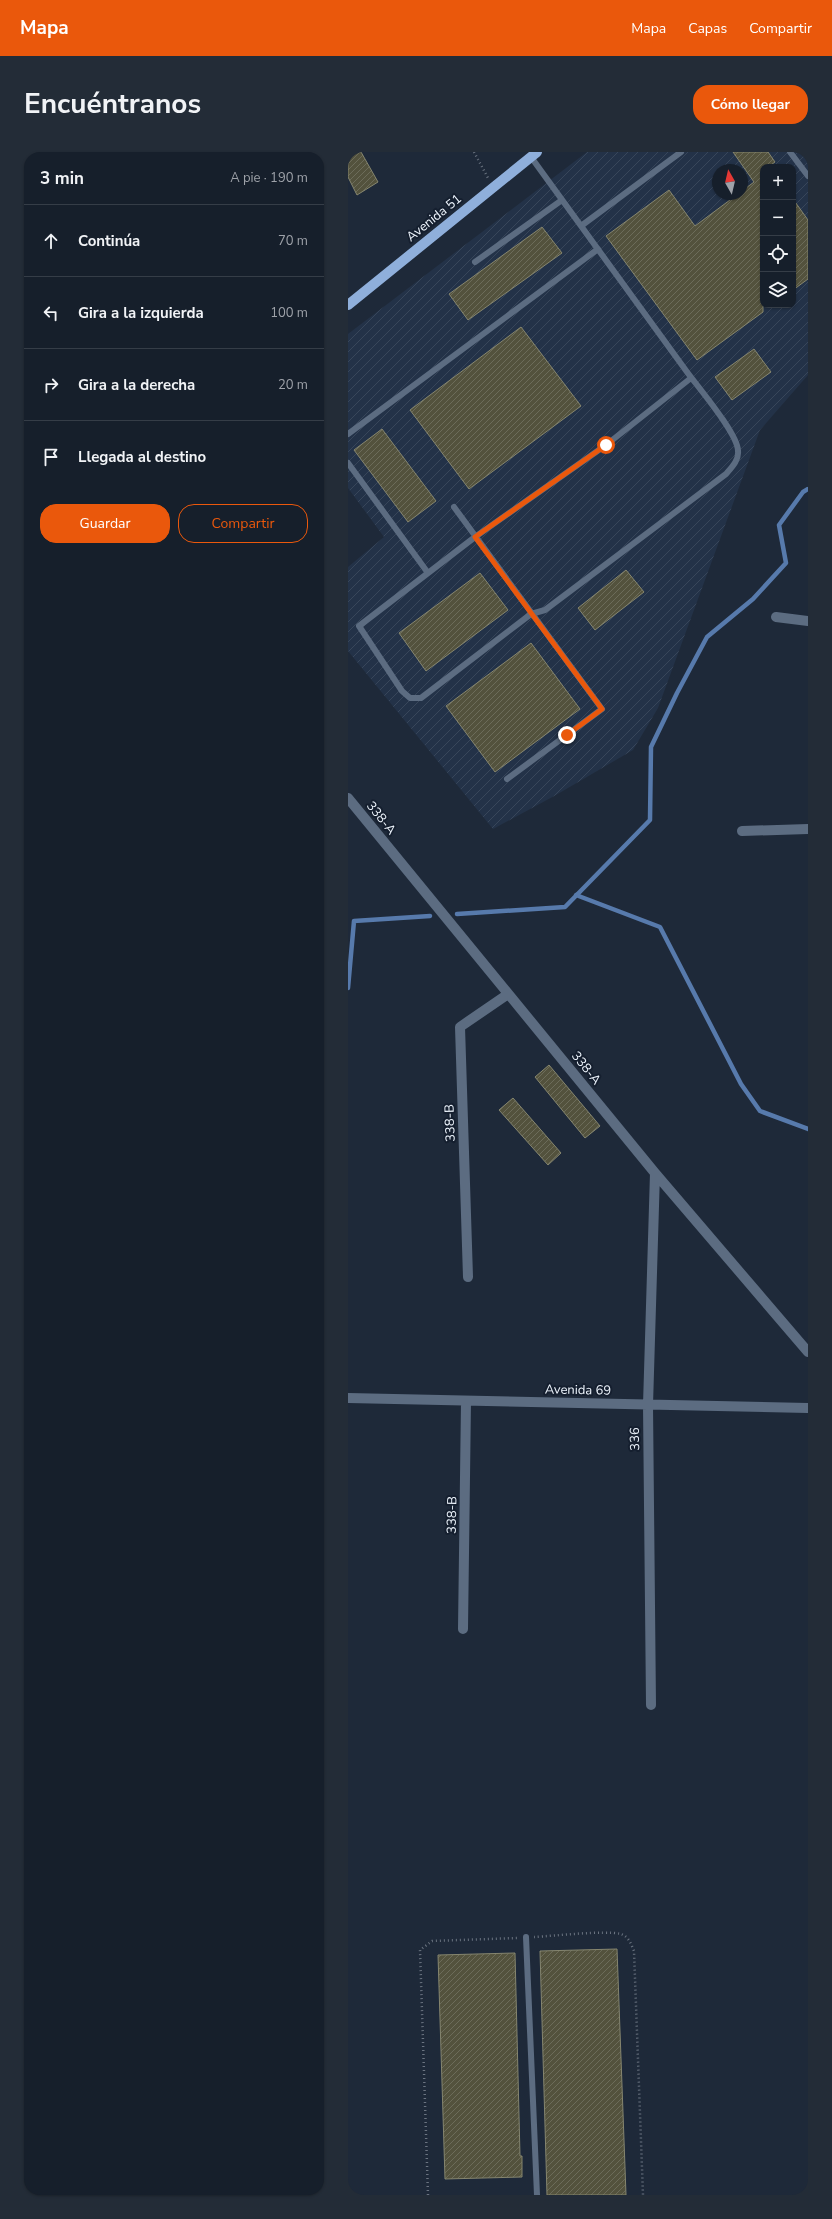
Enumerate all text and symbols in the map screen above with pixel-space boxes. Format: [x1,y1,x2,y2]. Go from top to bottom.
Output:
text: Mapa [20,15,69,41]
text: Mapa [631,19,666,38]
text: Capas [688,19,727,38]
text: Compartir [749,19,812,38]
text: Encuéntranos [24,85,201,123]
button: Cómo llegar [693,85,808,124]
north arrow [712,164,748,200]
map controls [760,164,796,308]
button: + [760,164,796,200]
text: 3 min [40,167,84,190]
text: A pie · 190 m [230,169,308,187]
street label: Avenida 51 [403,190,465,246]
button: − [760,200,796,236]
icon: ahead [40,230,62,252]
text: Continúa [78,231,140,251]
text: 70 m [278,232,308,250]
button: locate [760,236,796,272]
button: layers [760,272,796,308]
icon: left [40,302,62,324]
text: Gira a la izquierda [78,303,204,323]
text: 100 m [270,304,308,322]
icon: right [40,374,62,396]
text: Gira a la derecha [78,375,195,395]
text: 20 m [278,376,308,394]
route start [597,436,615,454]
icon: arrive [40,446,62,468]
text: Llegada al destino [78,447,206,467]
button: Guardar [40,504,170,543]
button: Compartir [178,504,308,543]
route end [558,726,576,744]
street label: 338-A [362,798,400,839]
street label: 338-A [567,1048,605,1089]
street label: 338-B [440,1104,460,1142]
street label: Avenida 69 [545,1380,611,1400]
street label: 336 [626,1427,644,1451]
street label: 338-B [443,1496,461,1534]

